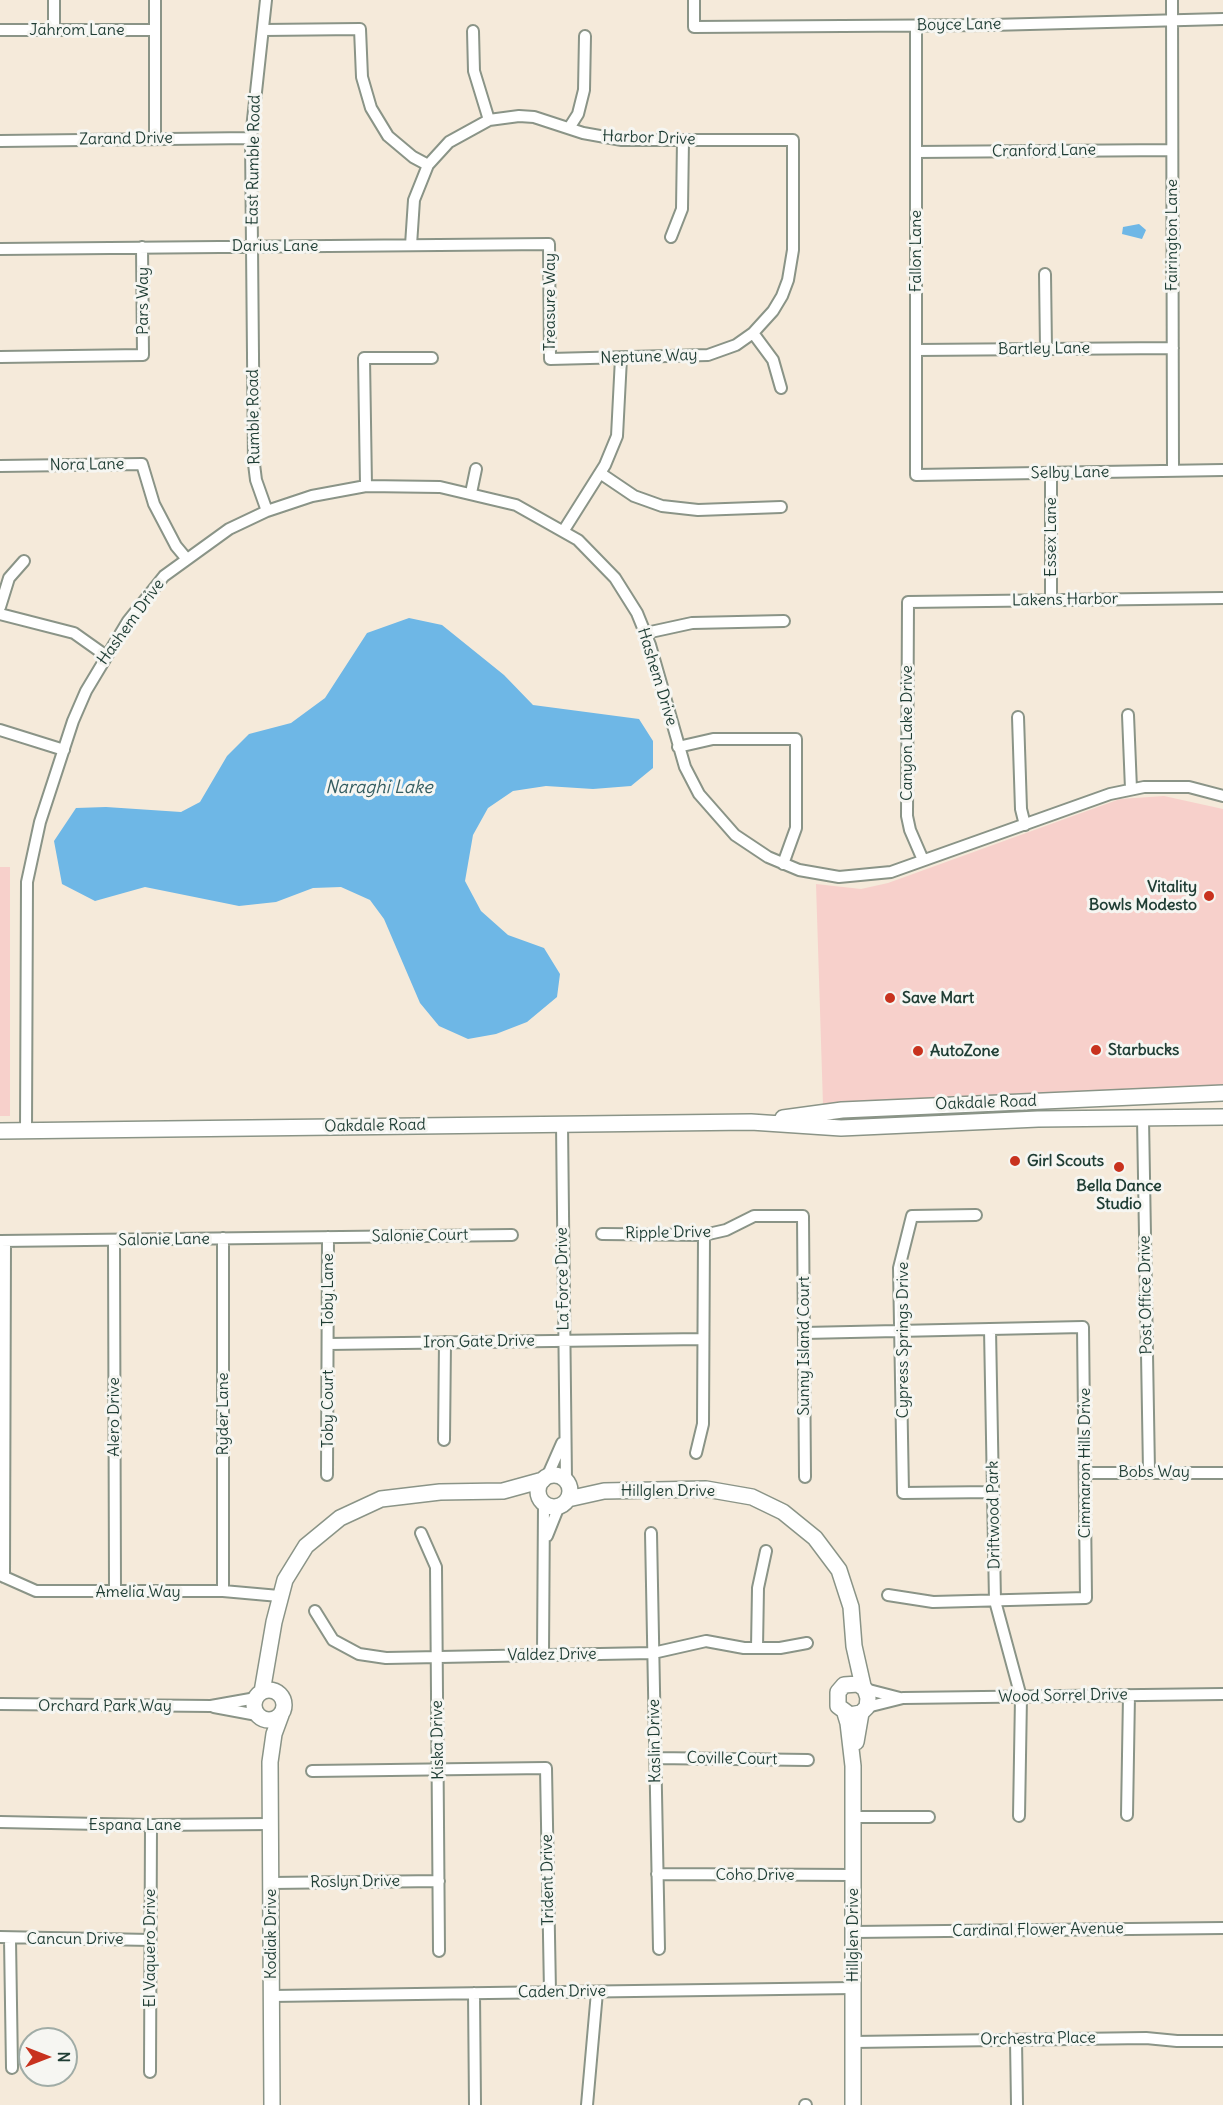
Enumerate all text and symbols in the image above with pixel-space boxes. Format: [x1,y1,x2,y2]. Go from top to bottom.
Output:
street label: Boyce Lane [917,15,1001,35]
street label: Jahrom Lane [29,20,125,40]
street label: East Rumble Road [243,95,265,225]
street label: Harbor Drive [602,127,696,149]
street label: Zarand Drive [79,129,173,149]
street label: Cranford Lane [992,140,1096,162]
street label: Fairington Lane [1162,179,1182,291]
street label: Fallon Lane [906,210,926,292]
street label: Darius Lane [232,236,318,256]
street label: Treasure Way [540,253,560,351]
street label: Pars Way [133,267,153,335]
street label: Bartley Lane [998,339,1090,359]
street label: Neptune Way [600,346,698,368]
street label: Rumble Road [244,369,264,465]
street label: Nora Lane [49,455,125,475]
street label: Selby Lane [1031,463,1109,483]
street label: Essex Lane [1041,497,1061,577]
street label: Hashem Drive [93,575,169,669]
street label: Lakens Harbor [1012,589,1118,611]
street label: Hashem Drive [633,626,681,728]
street label: Canyon Lake Drive [897,665,917,801]
water label: Naraghi Lake [325,777,433,799]
place label: Vitality Bowls Modesto [1089,877,1197,915]
marker: Vitality Bowls Modesto [1202,889,1216,903]
place label: Save Mart [902,988,974,1008]
marker: Save Mart [883,991,897,1005]
place label: Starbucks [1108,1040,1179,1060]
place label: AutoZone [930,1041,999,1061]
marker: Starbucks [1089,1043,1103,1057]
marker: AutoZone [911,1044,925,1058]
street label: Oakdale Road [935,1092,1037,1114]
street label: Oakdale Road [324,1116,426,1136]
place label: Girl Scouts [1027,1151,1104,1171]
marker: Girl Scouts [1008,1154,1022,1168]
marker: Bella Dance Studio [1112,1160,1126,1174]
place label: Bella Dance Studio [1076,1176,1162,1214]
street label: Ripple Drive [625,1223,711,1243]
street label: Salonie Court [372,1226,468,1246]
street label: La Force Drive [552,1227,574,1331]
street label: Salonie Lane [118,1230,210,1250]
street label: Post Office Drive [1135,1235,1157,1355]
street label: Toby Lane [318,1253,338,1327]
street label: Cypress Springs Drive [893,1262,913,1418]
street label: Sunny Island Court [794,1276,814,1416]
street label: Iron Gate Drive [423,1331,535,1353]
street label: Toby Court [318,1370,338,1448]
street label: Ryder Lane [213,1372,233,1456]
street label: Alero Drive [104,1377,124,1457]
street label: Cimmaron Hills Drive [1075,1388,1095,1538]
street label: Driftwood Park [983,1460,1005,1570]
street label: Bobs Way [1118,1462,1190,1482]
street label: Hillglen Drive [621,1481,715,1501]
street label: Amelia Way [95,1582,181,1602]
street label: Valdez Drive [507,1645,597,1665]
street label: Wood Sorrel Drive [998,1685,1128,1707]
street label: Orchard Park Way [38,1696,172,1716]
street label: Kaslin Drive [645,1699,665,1783]
street label: Kiska Drive [428,1700,448,1780]
street label: Coville Court [686,1749,778,1769]
street label: Espana Lane [89,1815,181,1835]
street label: Trident Drive [538,1834,558,1926]
street label: Coho Drive [715,1865,795,1885]
street label: Roslyn Drive [310,1872,400,1892]
street label: Hillglen Drive [843,1888,863,1982]
street label: El Vaquero Drive [140,1889,160,2007]
street label: Kodiak Drive [261,1889,281,1979]
street label: Cardinal Flower Avenue [952,1919,1124,1941]
street label: Cancun Drive [26,1929,124,1949]
street label: Caden Drive [518,1982,606,2002]
north arrow [18,2027,78,2087]
street label: Orchestra Place [980,2028,1096,2050]
text: N [54,2051,74,2063]

